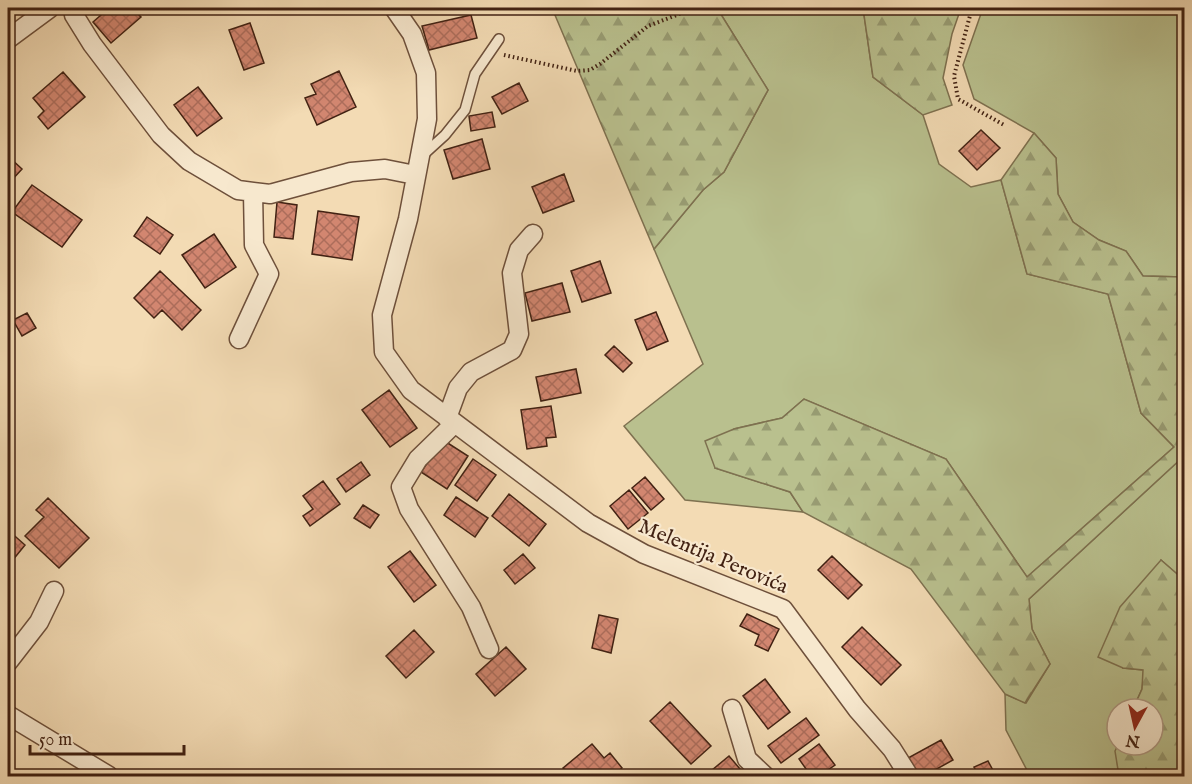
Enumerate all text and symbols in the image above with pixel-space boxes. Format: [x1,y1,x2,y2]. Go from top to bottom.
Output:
street label: Melentija Perovića [634,513,793,601]
north arrow [1105,697,1165,757]
scale bar [30,718,184,756]
text: 50 m [39,729,72,752]
text: N [1125,729,1142,751]

